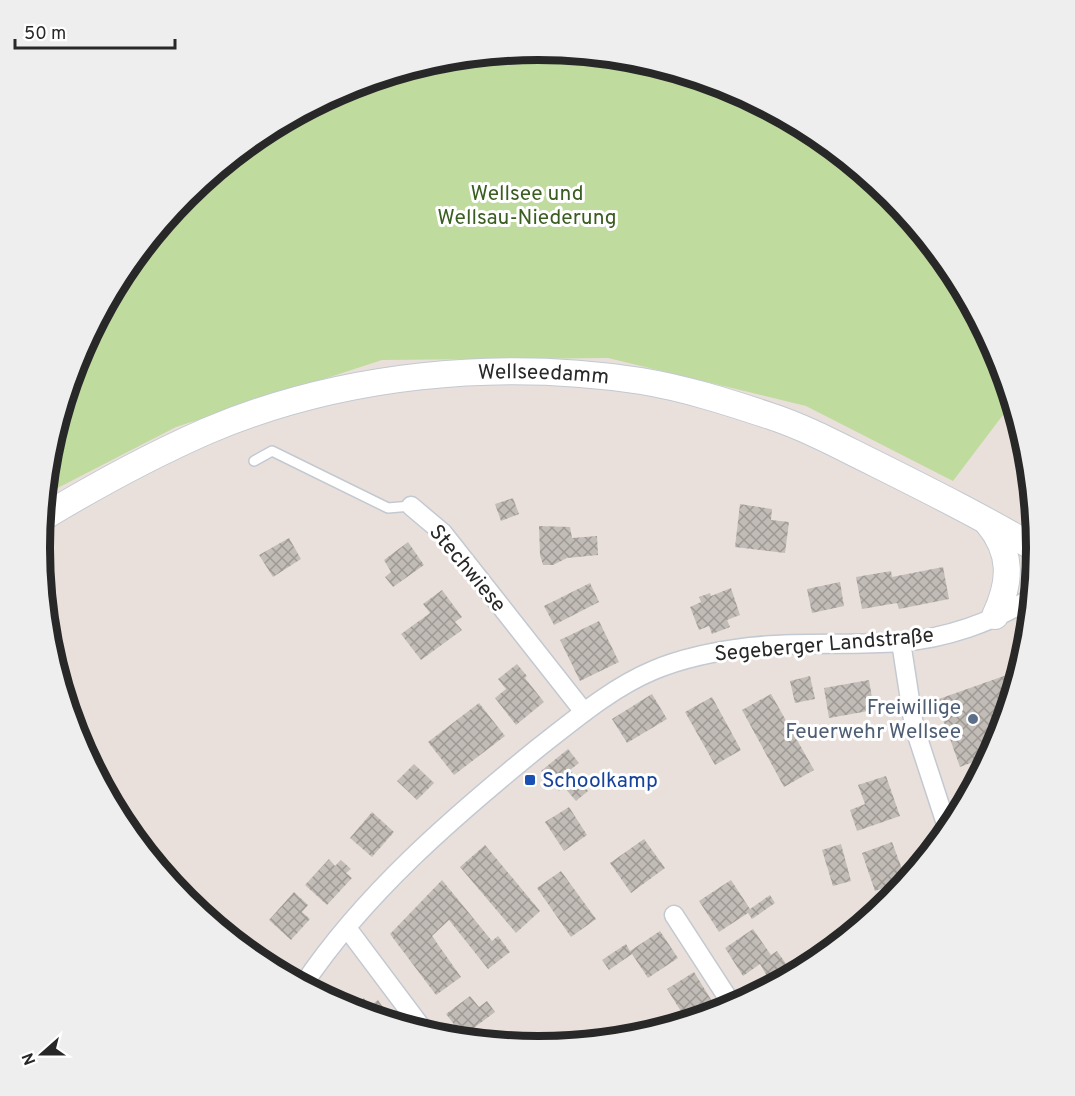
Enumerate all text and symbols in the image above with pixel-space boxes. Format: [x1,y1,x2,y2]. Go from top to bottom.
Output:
scale bar [15,12,176,50]
text: 50 m [24,23,66,46]
park label: Wellsee und Wellsau-Niederung [437,181,617,232]
street label: Wellseedamm [477,359,610,392]
street label: Stechwiese [422,520,511,618]
street label: Segeberger Landstraße [713,622,935,669]
place label: Freiwillige Feuerwehr Wellsee [785,695,961,746]
marker: Freiwillige Feuerwehr Wellsee [966,712,980,726]
place label: Schoolkamp [542,768,658,795]
marker: Schoolkamp [523,773,537,787]
north arrow [12,1024,72,1084]
text: N [18,1050,41,1068]

